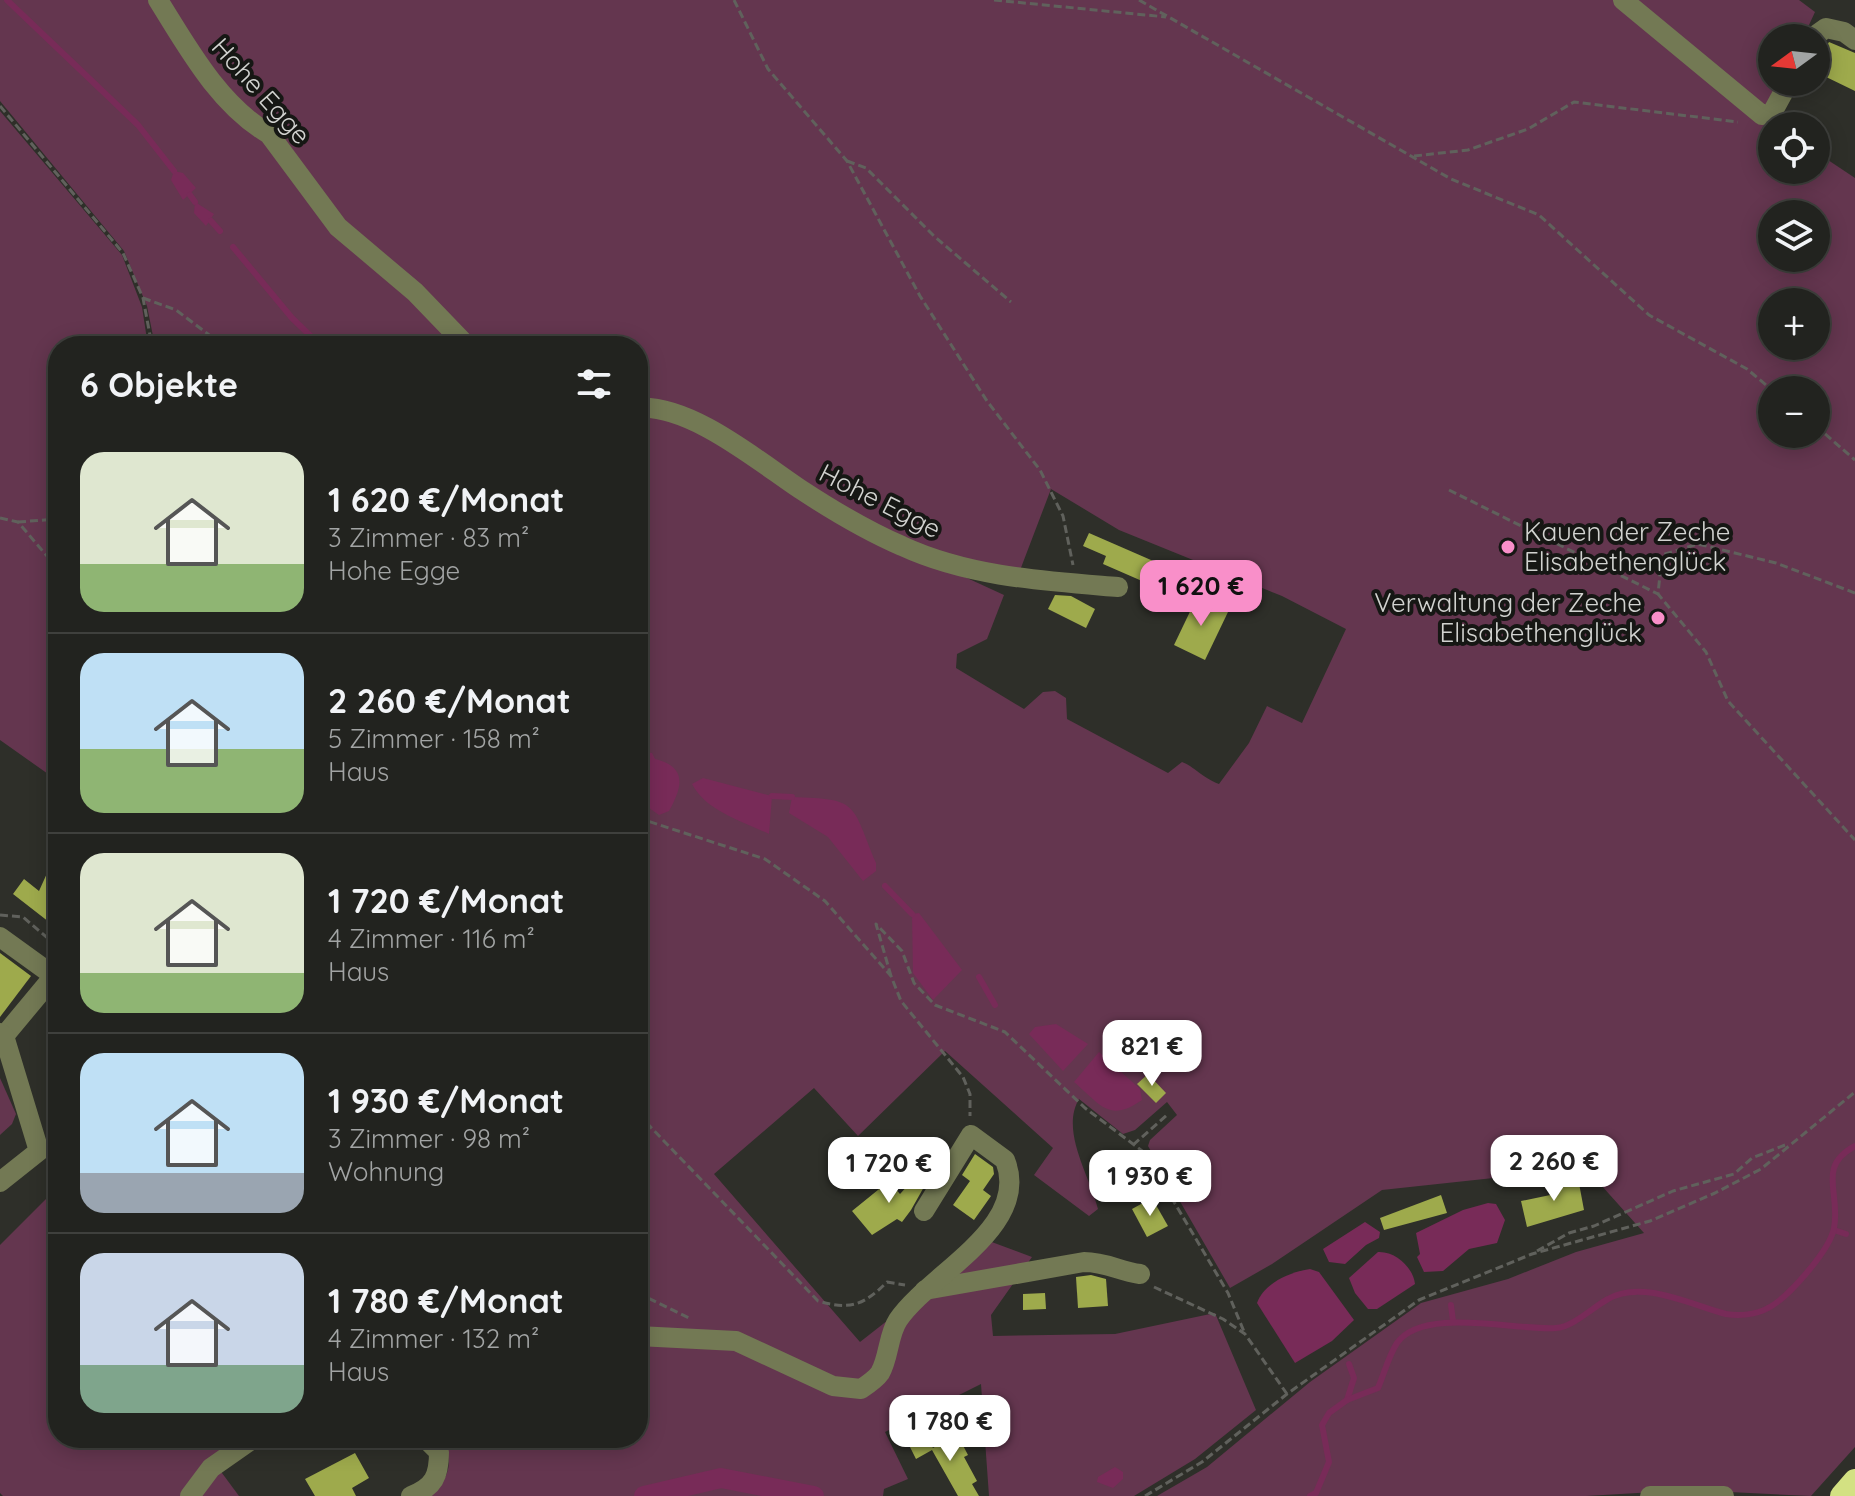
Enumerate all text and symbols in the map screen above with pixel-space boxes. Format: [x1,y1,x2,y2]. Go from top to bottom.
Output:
north arrow [1758,24,1830,96]
map controls [1758,24,1830,448]
street label: Hohe Egge [205,31,318,151]
button: locate [1758,112,1830,184]
button: layers [1758,200,1830,272]
button: + [1758,288,1830,360]
icon: filters [572,362,616,406]
text: 6 Objekte [80,363,238,406]
button: − [1758,376,1830,448]
street label: Hohe Egge [814,456,947,545]
text: 1 620 €/Monat [328,478,565,521]
icon: home [144,484,240,580]
place label: Kauen der Zeche Elisabethenglück [1524,515,1730,578]
text: 3 Zimmer · 83 m² [328,521,529,554]
marker: Kauen der Zeche Elisabethenglück [1499,538,1517,556]
text: Hohe Egge [328,554,460,587]
pin: 1 620 € [1127,560,1275,628]
text: 1 620 € [1158,569,1244,602]
place label: Verwaltung der Zeche Elisabethenglück [1374,586,1642,649]
marker: Verwaltung der Zeche Elisabethenglück [1649,609,1667,627]
text: 2 260 €/Monat [328,679,571,722]
icon: home [144,685,240,781]
text: 5 Zimmer · 158 m² [328,722,540,755]
text: Haus [328,755,389,788]
text: 1 720 €/Monat [328,879,564,922]
icon: home [144,885,240,981]
text: 4 Zimmer · 116 m² [328,922,535,955]
text: Haus [328,955,389,988]
pin: 821 € [1096,1020,1208,1088]
text: 821 € [1121,1029,1183,1062]
text: 1 930 €/Monat [328,1079,564,1122]
icon: home [144,1085,240,1181]
text: 3 Zimmer · 98 m² [328,1122,530,1155]
pin: 2 260 € [1480,1135,1628,1203]
pin: 1 720 € [815,1137,963,1205]
text: 2 260 € [1509,1144,1599,1177]
text: 1 720 € [846,1146,932,1179]
pin: 1 930 € [1076,1150,1224,1218]
text: Wohnung [328,1155,444,1188]
text: 1 930 € [1107,1159,1193,1192]
text: 1 780 €/Monat [328,1279,564,1322]
icon: home [144,1285,240,1381]
text: 4 Zimmer · 132 m² [328,1322,539,1355]
text: Haus [328,1355,389,1388]
pin: 1 780 € [876,1395,1024,1463]
text: 1 780 € [907,1404,993,1437]

